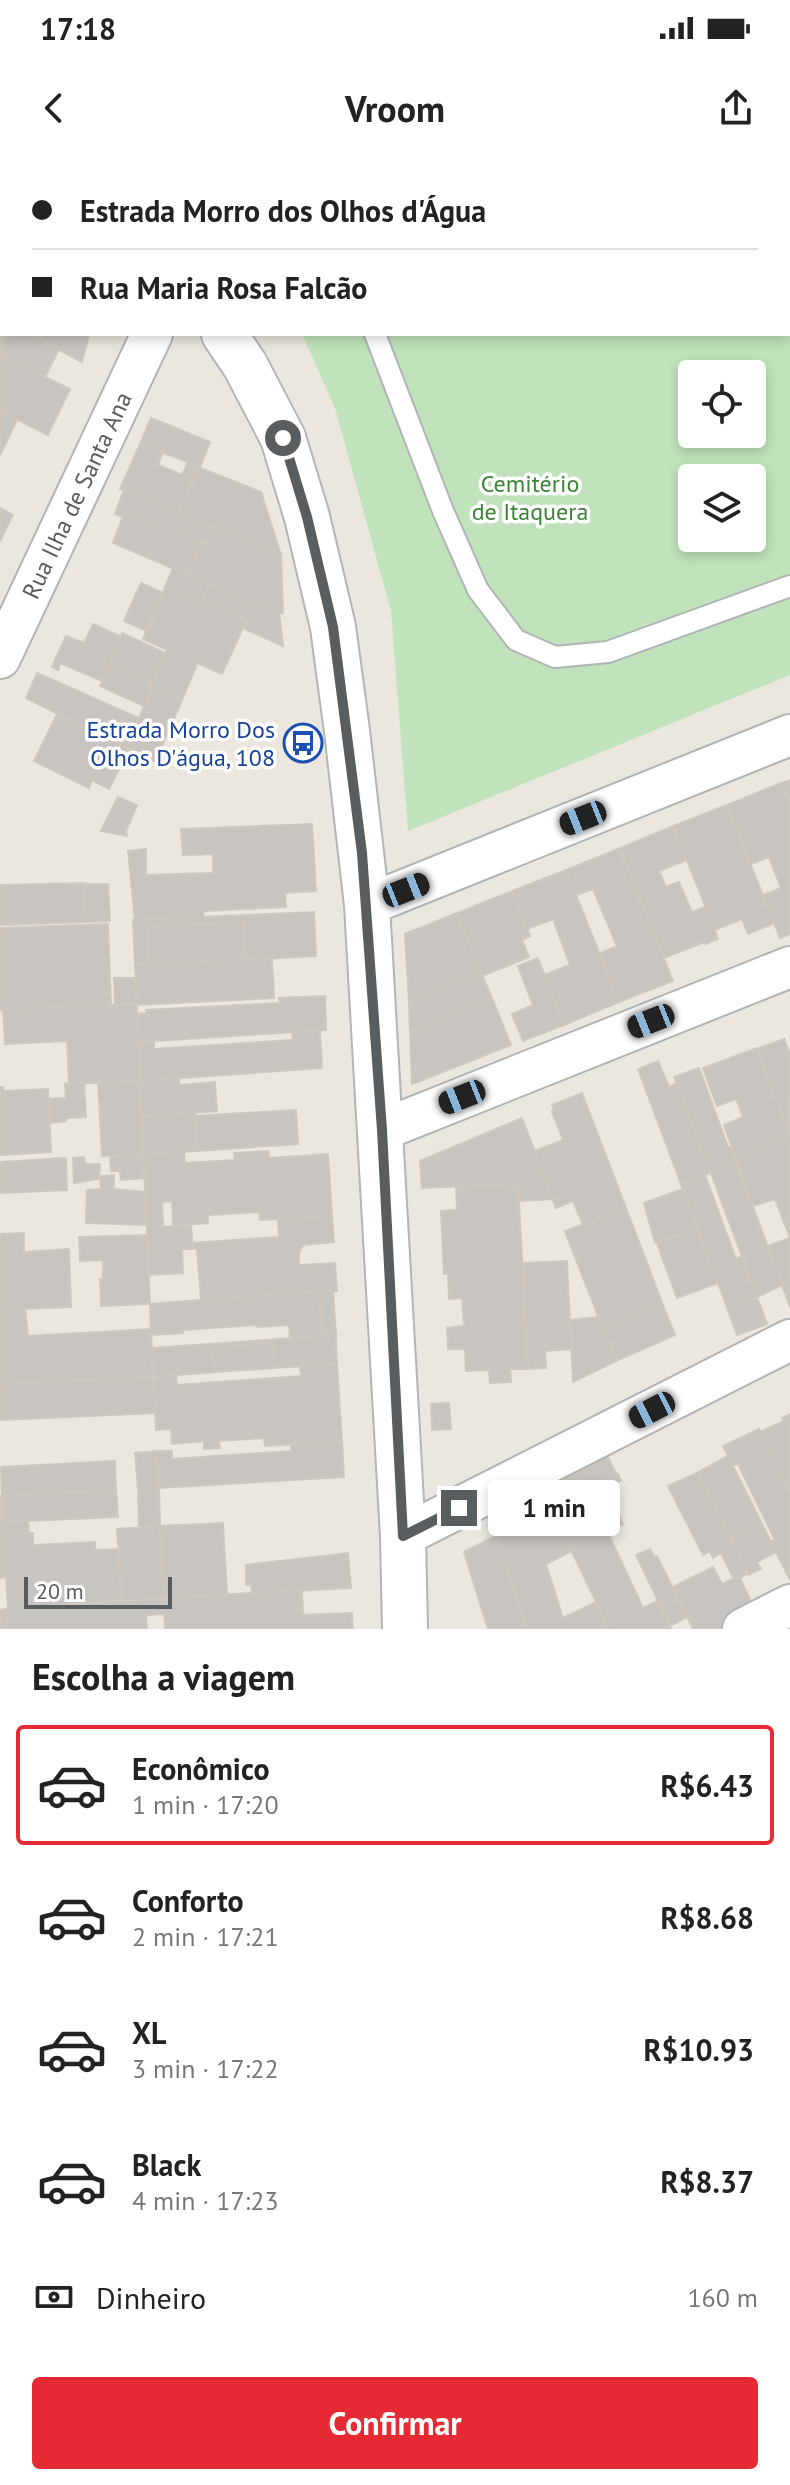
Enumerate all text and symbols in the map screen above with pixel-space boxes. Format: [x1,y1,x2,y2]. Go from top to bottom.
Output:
text: 17:18 [40,9,116,48]
text: Vroom [345,85,445,132]
icon: back [32,86,76,130]
icon: share [714,86,758,130]
text: Estrada Morro dos Olhos d'Água [80,191,486,230]
text: Rua Maria Rosa Falcão [80,268,367,307]
map controls [678,360,766,552]
button: locate [678,360,766,448]
street label: Rua Ilha de Santa Ana [15,387,138,603]
route start [265,420,301,456]
button: layers [678,464,766,552]
park label: Cemitério de Itaquera [472,468,588,527]
place label: Estrada Morro Dos Olhos D'água, 108 [87,714,275,773]
bus stop icon: Estrada Morro Dos Olhos D'água, 108 [282,722,324,764]
car [556,798,610,838]
car [379,870,433,910]
car [624,1001,678,1041]
car [435,1077,489,1117]
car [625,1388,679,1432]
callout: 1 min [487,1480,619,1536]
route end [441,1490,477,1526]
text: 1 min [522,1491,586,1524]
scale bar [24,1573,172,1609]
text: 20 m [36,1577,84,1605]
text: Escolha a viagem [32,1653,295,1700]
icon: car [36,1749,108,1821]
text: Econômico [132,1749,270,1788]
text: R$6.43 [661,1766,754,1805]
text: 1 min · 17:20 [132,1788,279,1821]
icon: car [36,1881,108,1953]
text: Conforto [132,1881,244,1920]
text: R$8.68 [661,1898,754,1937]
text: 2 min · 17:21 [132,1920,279,1953]
icon: car [36,2013,108,2085]
text: XL [132,2013,166,2052]
text: R$10.93 [644,2030,754,2069]
text: 3 min · 17:22 [132,2052,279,2085]
icon: car [36,2145,108,2217]
text: Black [132,2145,201,2184]
text: R$8.37 [661,2162,754,2201]
text: 4 min · 17:23 [132,2184,279,2217]
icon: cash [32,2275,76,2319]
text: Dinheiro [96,2278,206,2317]
text: 160 m [687,2281,758,2314]
button: Confirmar [32,2377,758,2469]

